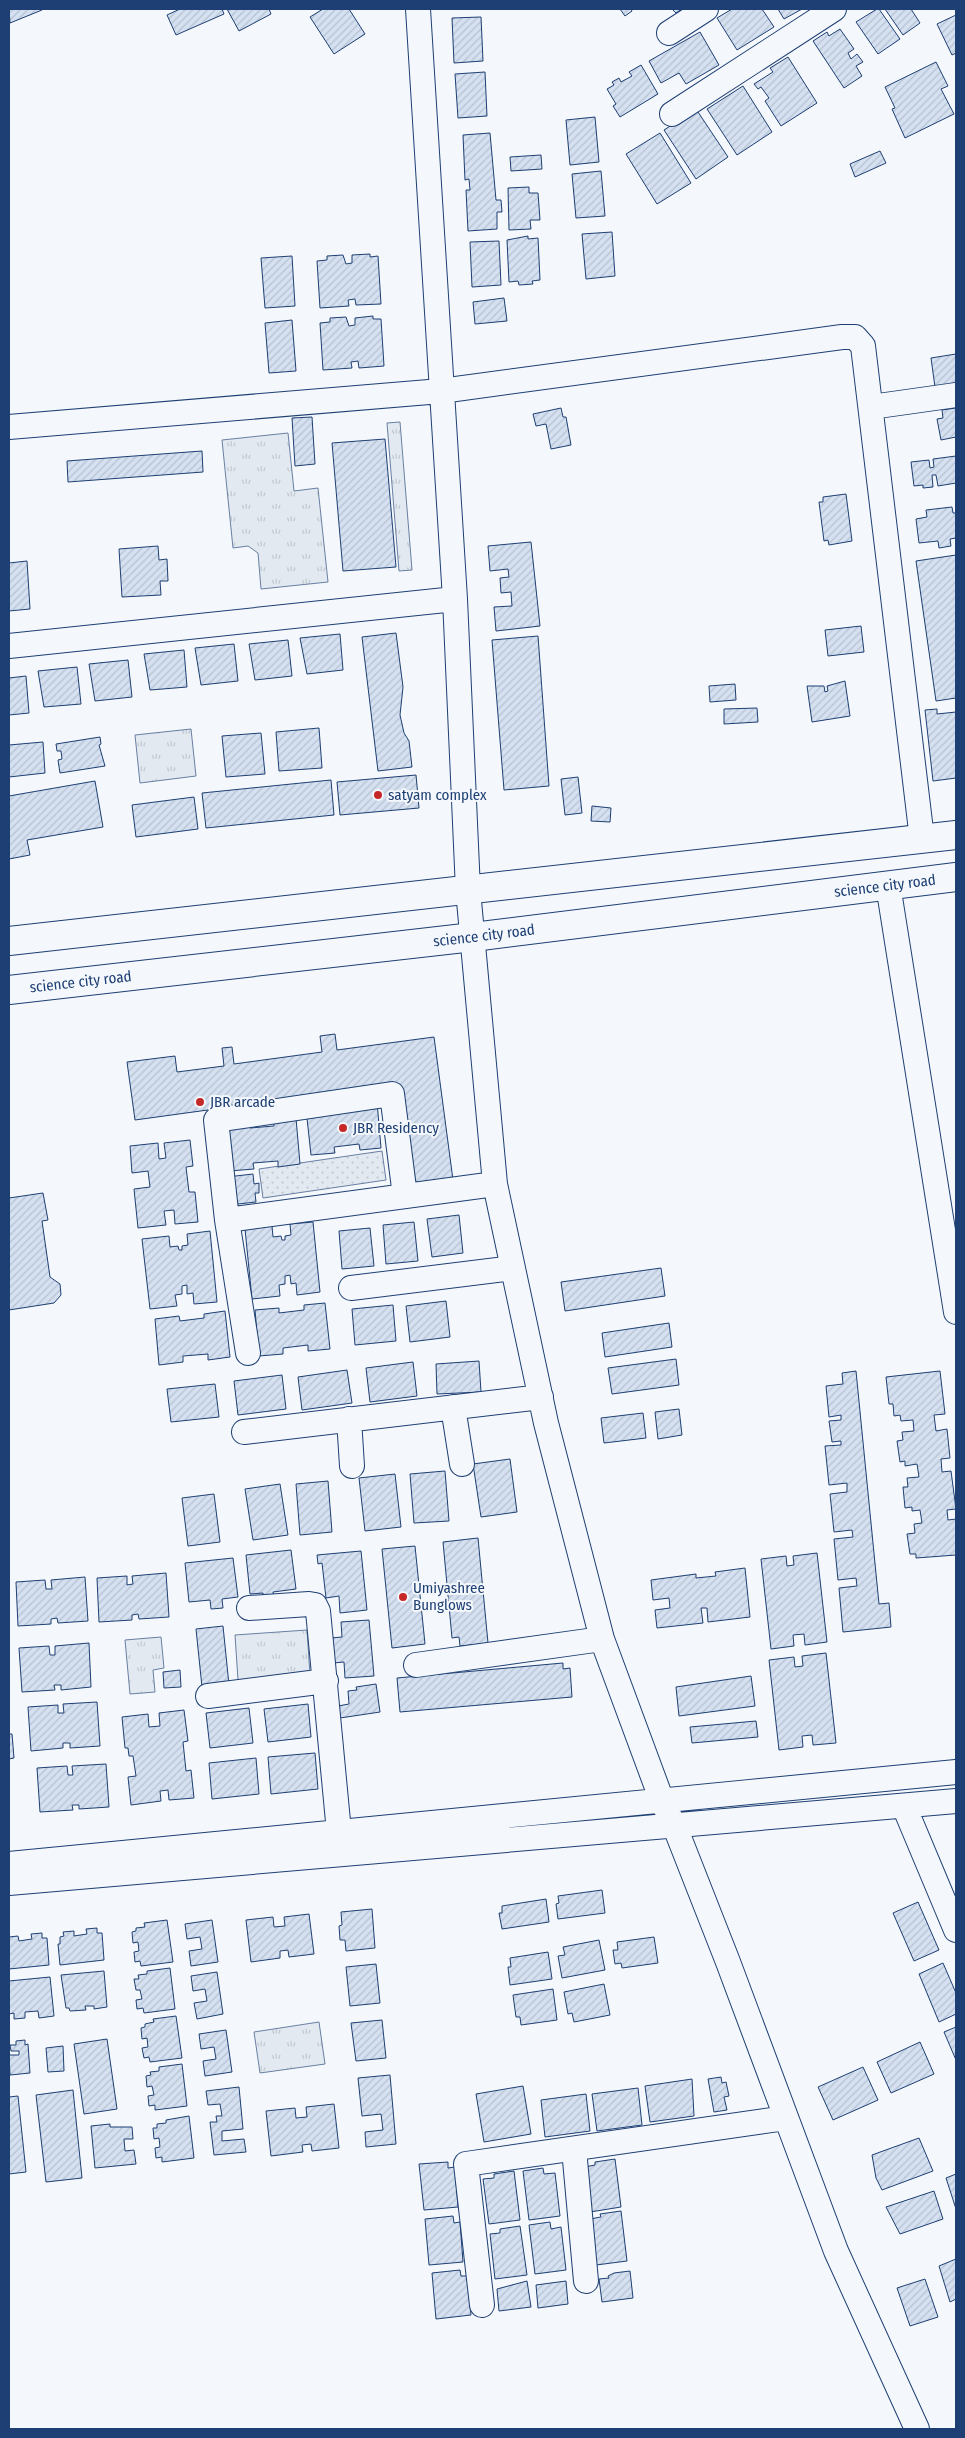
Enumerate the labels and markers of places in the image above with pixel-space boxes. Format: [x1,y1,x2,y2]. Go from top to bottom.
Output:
place label: satyam complex [388,786,487,804]
marker: satyam complex [372,789,384,801]
place label: JBR arcade [210,1093,275,1111]
marker: JBR arcade [194,1096,206,1108]
place label: JBR Residency [353,1119,439,1137]
marker: JBR Residency [337,1122,349,1134]
place label: Umiyashree Bunglows [413,1579,485,1614]
marker: Umiyashree Bunglows [397,1591,409,1603]

